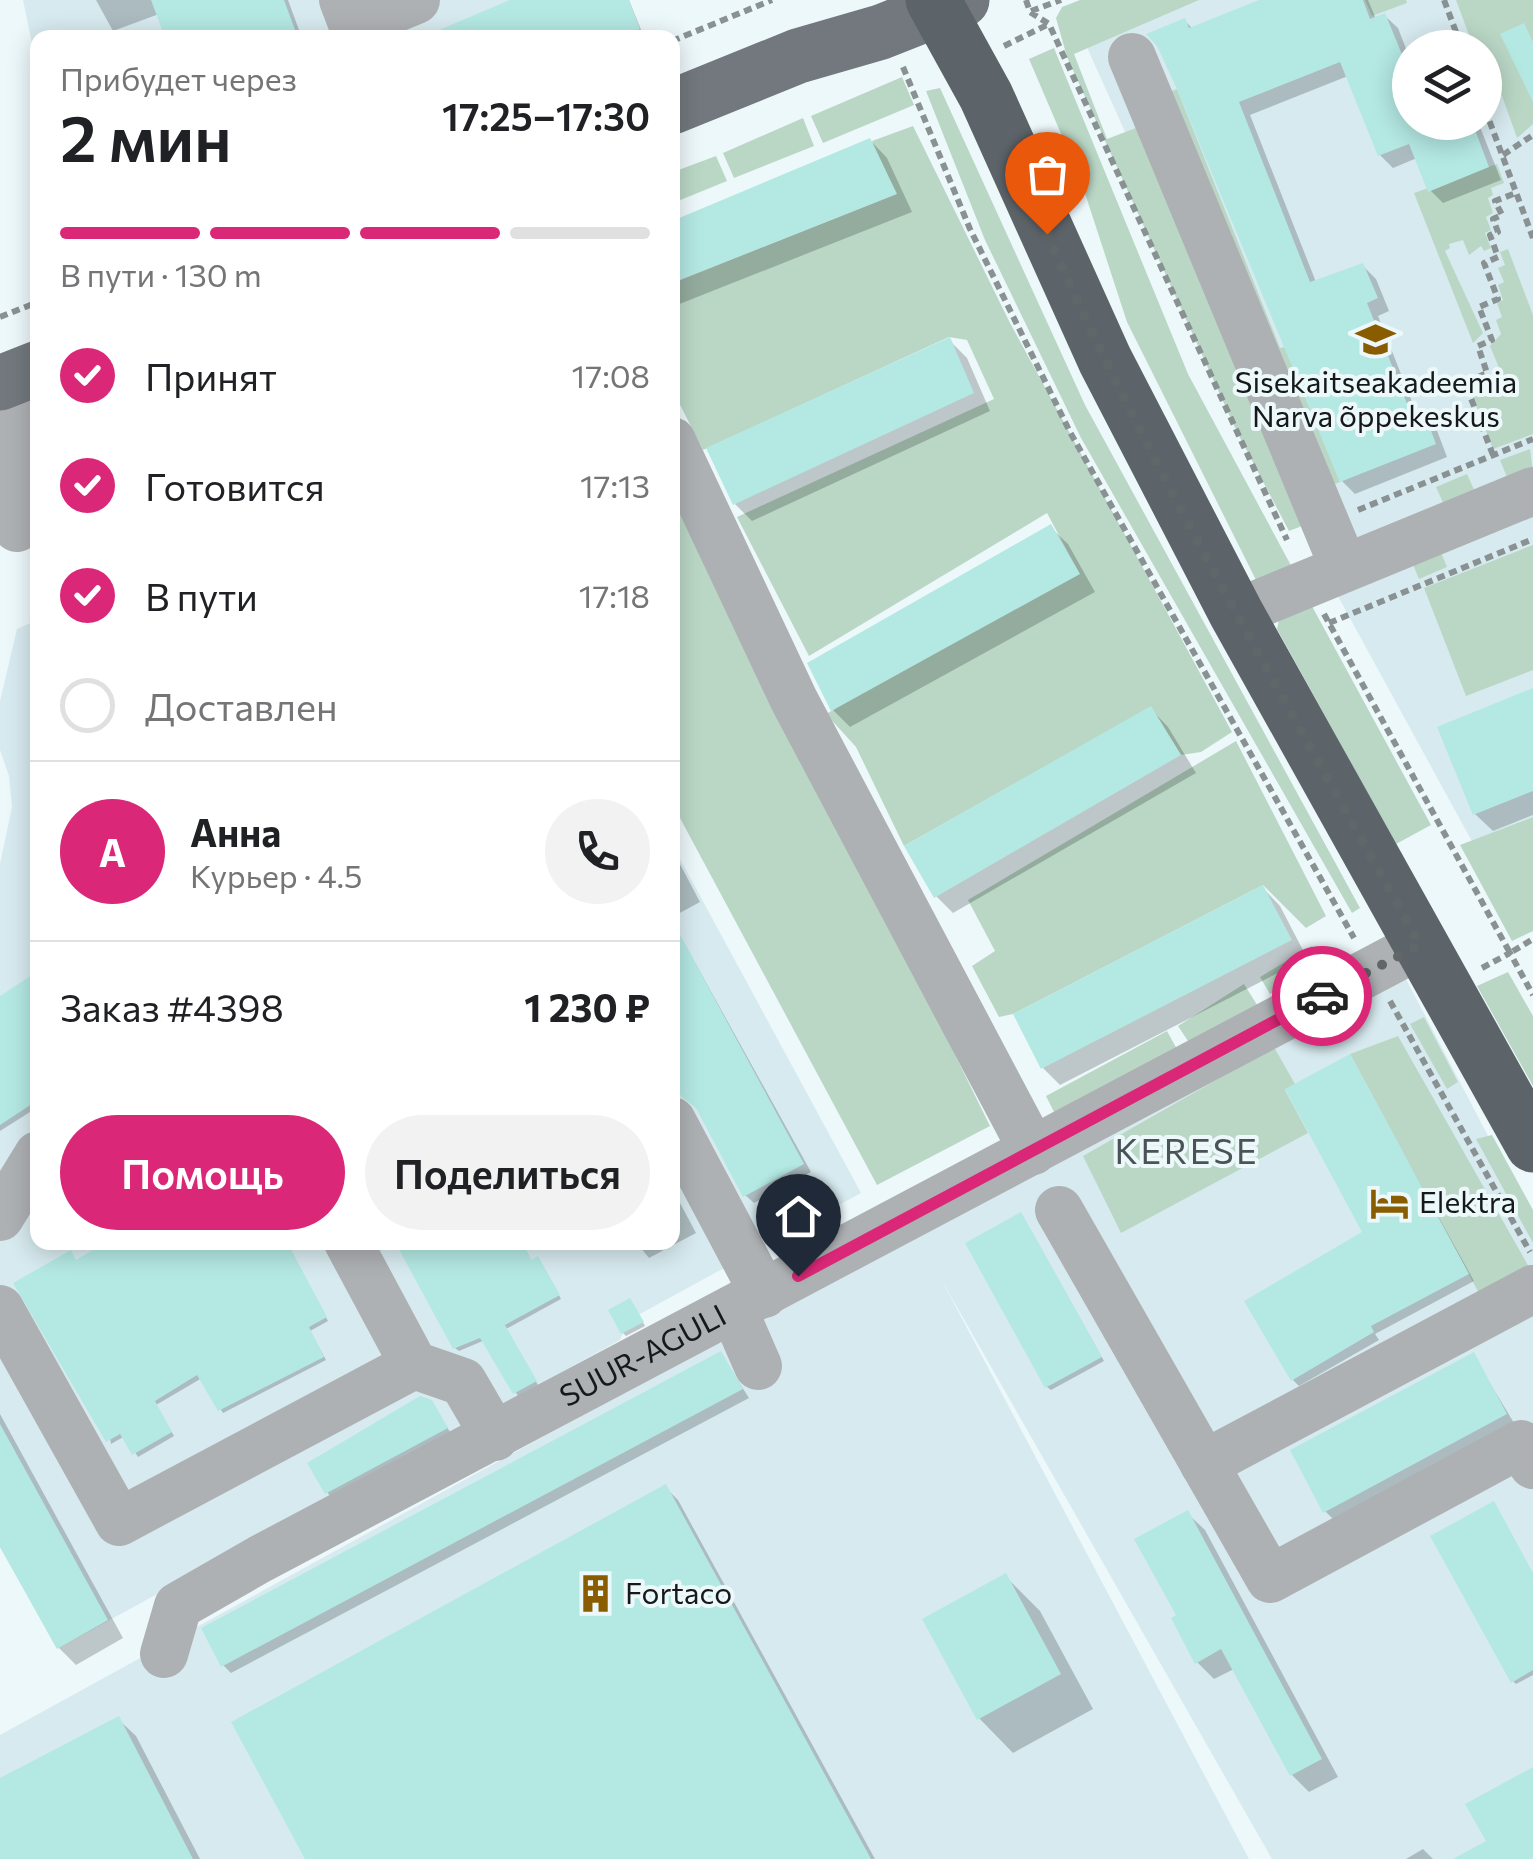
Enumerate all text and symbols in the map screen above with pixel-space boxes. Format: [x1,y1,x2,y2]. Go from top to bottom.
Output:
map controls [1392,30,1502,140]
button: layers [1392,30,1502,140]
text: Прибудет через [60,58,297,98]
text: 17:25–17:30 [442,92,650,139]
text: 2 мин [60,96,232,175]
pin [1005,132,1090,235]
icon: bag [1020,147,1075,202]
text: В пути · 130 m [60,254,262,294]
school or university icon: Sisekaitseakadeemia Narva õppekeskus [1355,318,1397,360]
icon: check [60,348,115,403]
text: Принят [145,352,277,399]
text: 17:08 [572,355,650,395]
place label: Sisekaitseakadeemia Narva õppekeskus [1235,362,1517,433]
icon: check [60,458,115,513]
text: Готовится [145,462,325,509]
text: 17:13 [580,465,650,505]
icon: check [60,568,115,623]
text: В пути [145,572,258,619]
text: 17:18 [579,575,650,615]
text: Доставлен [145,682,338,729]
button: phone [545,799,650,904]
text: Анна [190,808,281,855]
text: А [99,828,126,875]
text: Курьер · 4.5 [190,855,362,895]
courier [1272,946,1372,1046]
icon: car [1295,969,1350,1024]
text: Заказ #4398 [60,983,284,1030]
text: 1 230 ₽ [524,983,650,1030]
button: Помощь [60,1115,345,1230]
button: Поделиться [365,1115,650,1230]
district label: KERESE [1115,1128,1259,1171]
pin [756,1174,841,1277]
hotel icon: Elektra [1368,1182,1410,1224]
place label: Elektra [1419,1182,1516,1219]
icon: home [771,1189,826,1244]
street label: SUUR-AGULI [552,1295,731,1413]
building icon: Fortaco [574,1573,616,1615]
place label: Fortaco [625,1573,732,1610]

